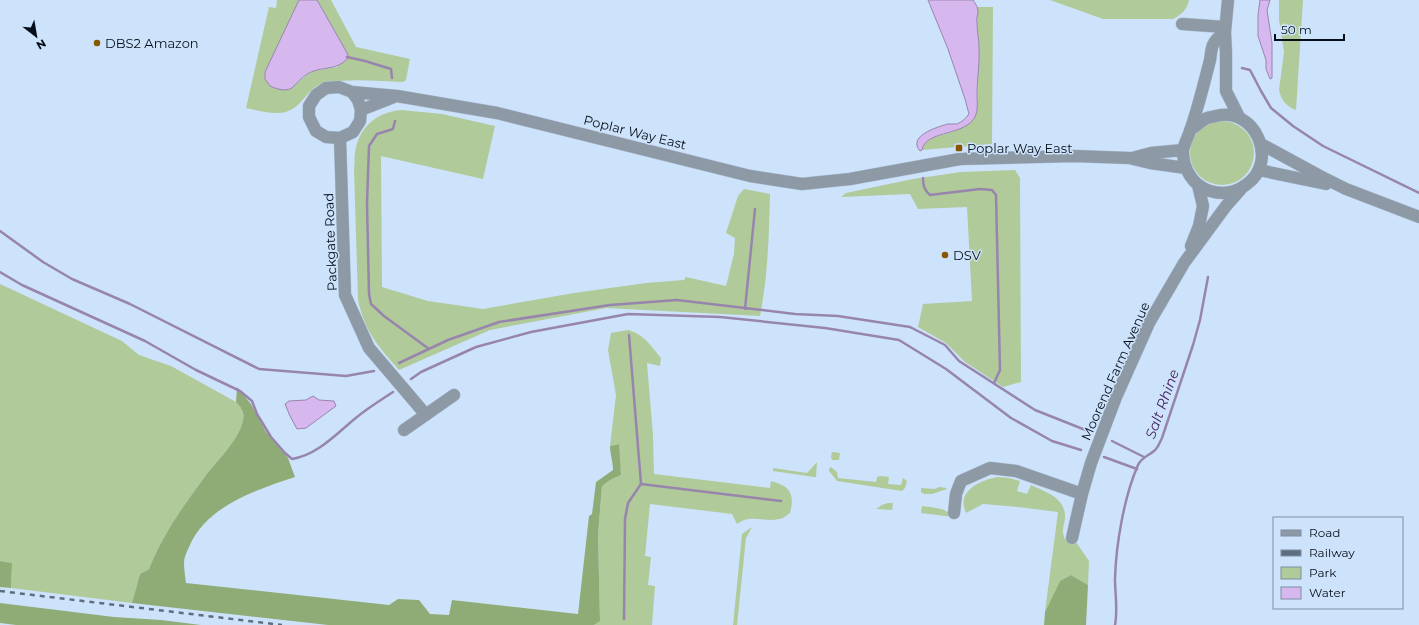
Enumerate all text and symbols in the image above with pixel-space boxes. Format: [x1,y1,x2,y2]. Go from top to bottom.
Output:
north arrow [16,16,56,56]
scale bar [1275,16,1344,42]
text: 50 m [1281,22,1312,37]
place label: DBS2 Amazon [105,35,199,51]
text: N [34,36,49,53]
marker: DBS2 Amazon [92,38,102,48]
street label: Poplar Way East [582,111,688,153]
place label: Poplar Way East [967,140,1072,156]
marker: Poplar Way East [954,143,964,153]
street label: Packgate Road [320,193,340,291]
place label: DSV [953,247,982,263]
marker: DSV [940,250,950,260]
street label: Moorend Farm Avenue [1077,299,1153,443]
water label: Salt Rhine [1141,367,1183,441]
legend [1273,517,1403,609]
text: Road [1309,525,1340,540]
text: Railway [1309,545,1355,560]
text: Park [1309,565,1337,580]
text: Water [1309,585,1346,600]

